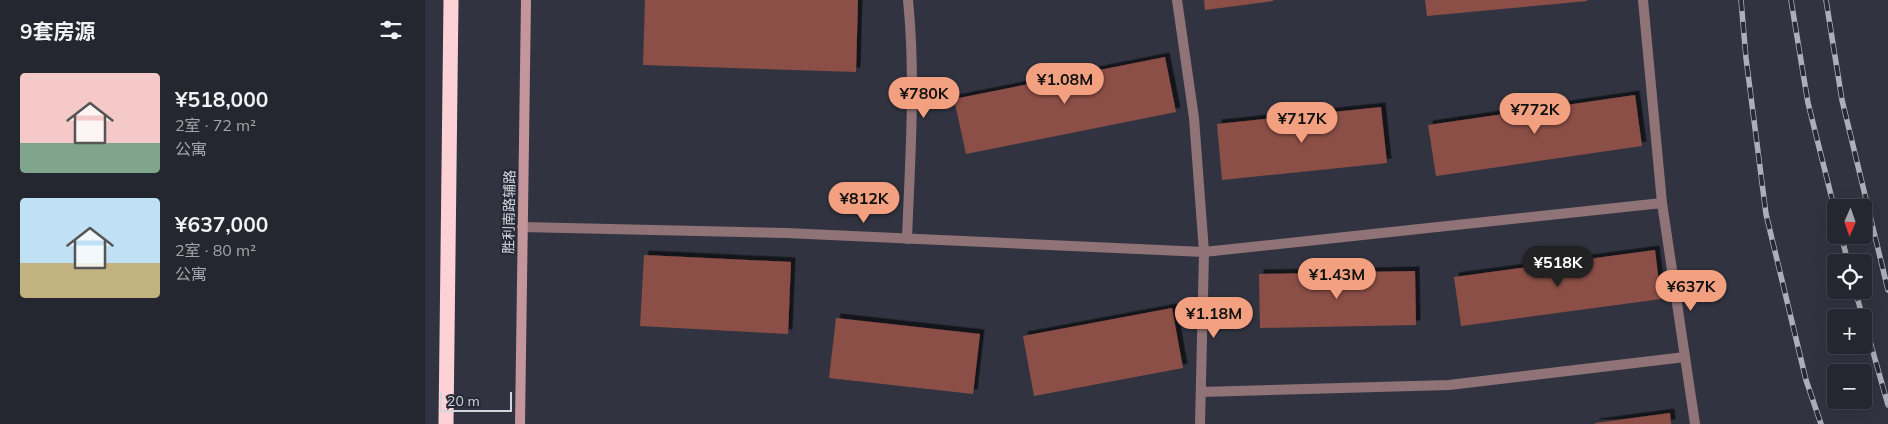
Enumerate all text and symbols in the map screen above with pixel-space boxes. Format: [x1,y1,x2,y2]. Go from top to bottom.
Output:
icon: filters [377,16,405,44]
text: 9套房源 [20,18,96,44]
pin: ¥1.08M [1024,62,1106,105]
text: ¥1.08M [1037,69,1093,89]
pin: ¥780K [889,76,959,119]
text: ¥780K [899,83,949,103]
text: ¥518,000 [175,86,268,112]
pin: ¥772K [1500,92,1570,135]
icon: home [60,93,120,153]
text: ¥772K [1510,99,1560,119]
pin: ¥717K [1267,102,1337,144]
text: ¥717K [1277,108,1327,128]
text: 2室 · 72 m² [175,115,256,135]
text: 公寓 [175,139,207,159]
street label: 胜利南路辅路 [499,170,519,254]
pin: ¥812K [829,182,899,224]
text: ¥812K [839,188,889,208]
north arrow [1827,199,1873,244]
map controls [1827,199,1872,409]
text: ¥637,000 [175,211,268,237]
icon: home [60,218,120,278]
text: 2室 · 80 m² [175,240,256,260]
pin: ¥518K [1523,246,1593,288]
text: ¥518K [1533,252,1583,272]
button: locate [1827,254,1872,299]
pin: ¥1.43M [1296,258,1378,300]
text: 公寓 [175,264,207,284]
text: ¥1.43M [1309,264,1365,284]
pin: ¥637K [1656,270,1726,312]
text: ¥637K [1666,276,1716,296]
pin: ¥1.18M [1173,296,1255,339]
text: ¥1.18M [1186,303,1242,323]
button: + [1827,309,1872,354]
button: − [1827,364,1872,409]
scale bar [440,389,513,412]
text: 20 m [447,392,480,410]

